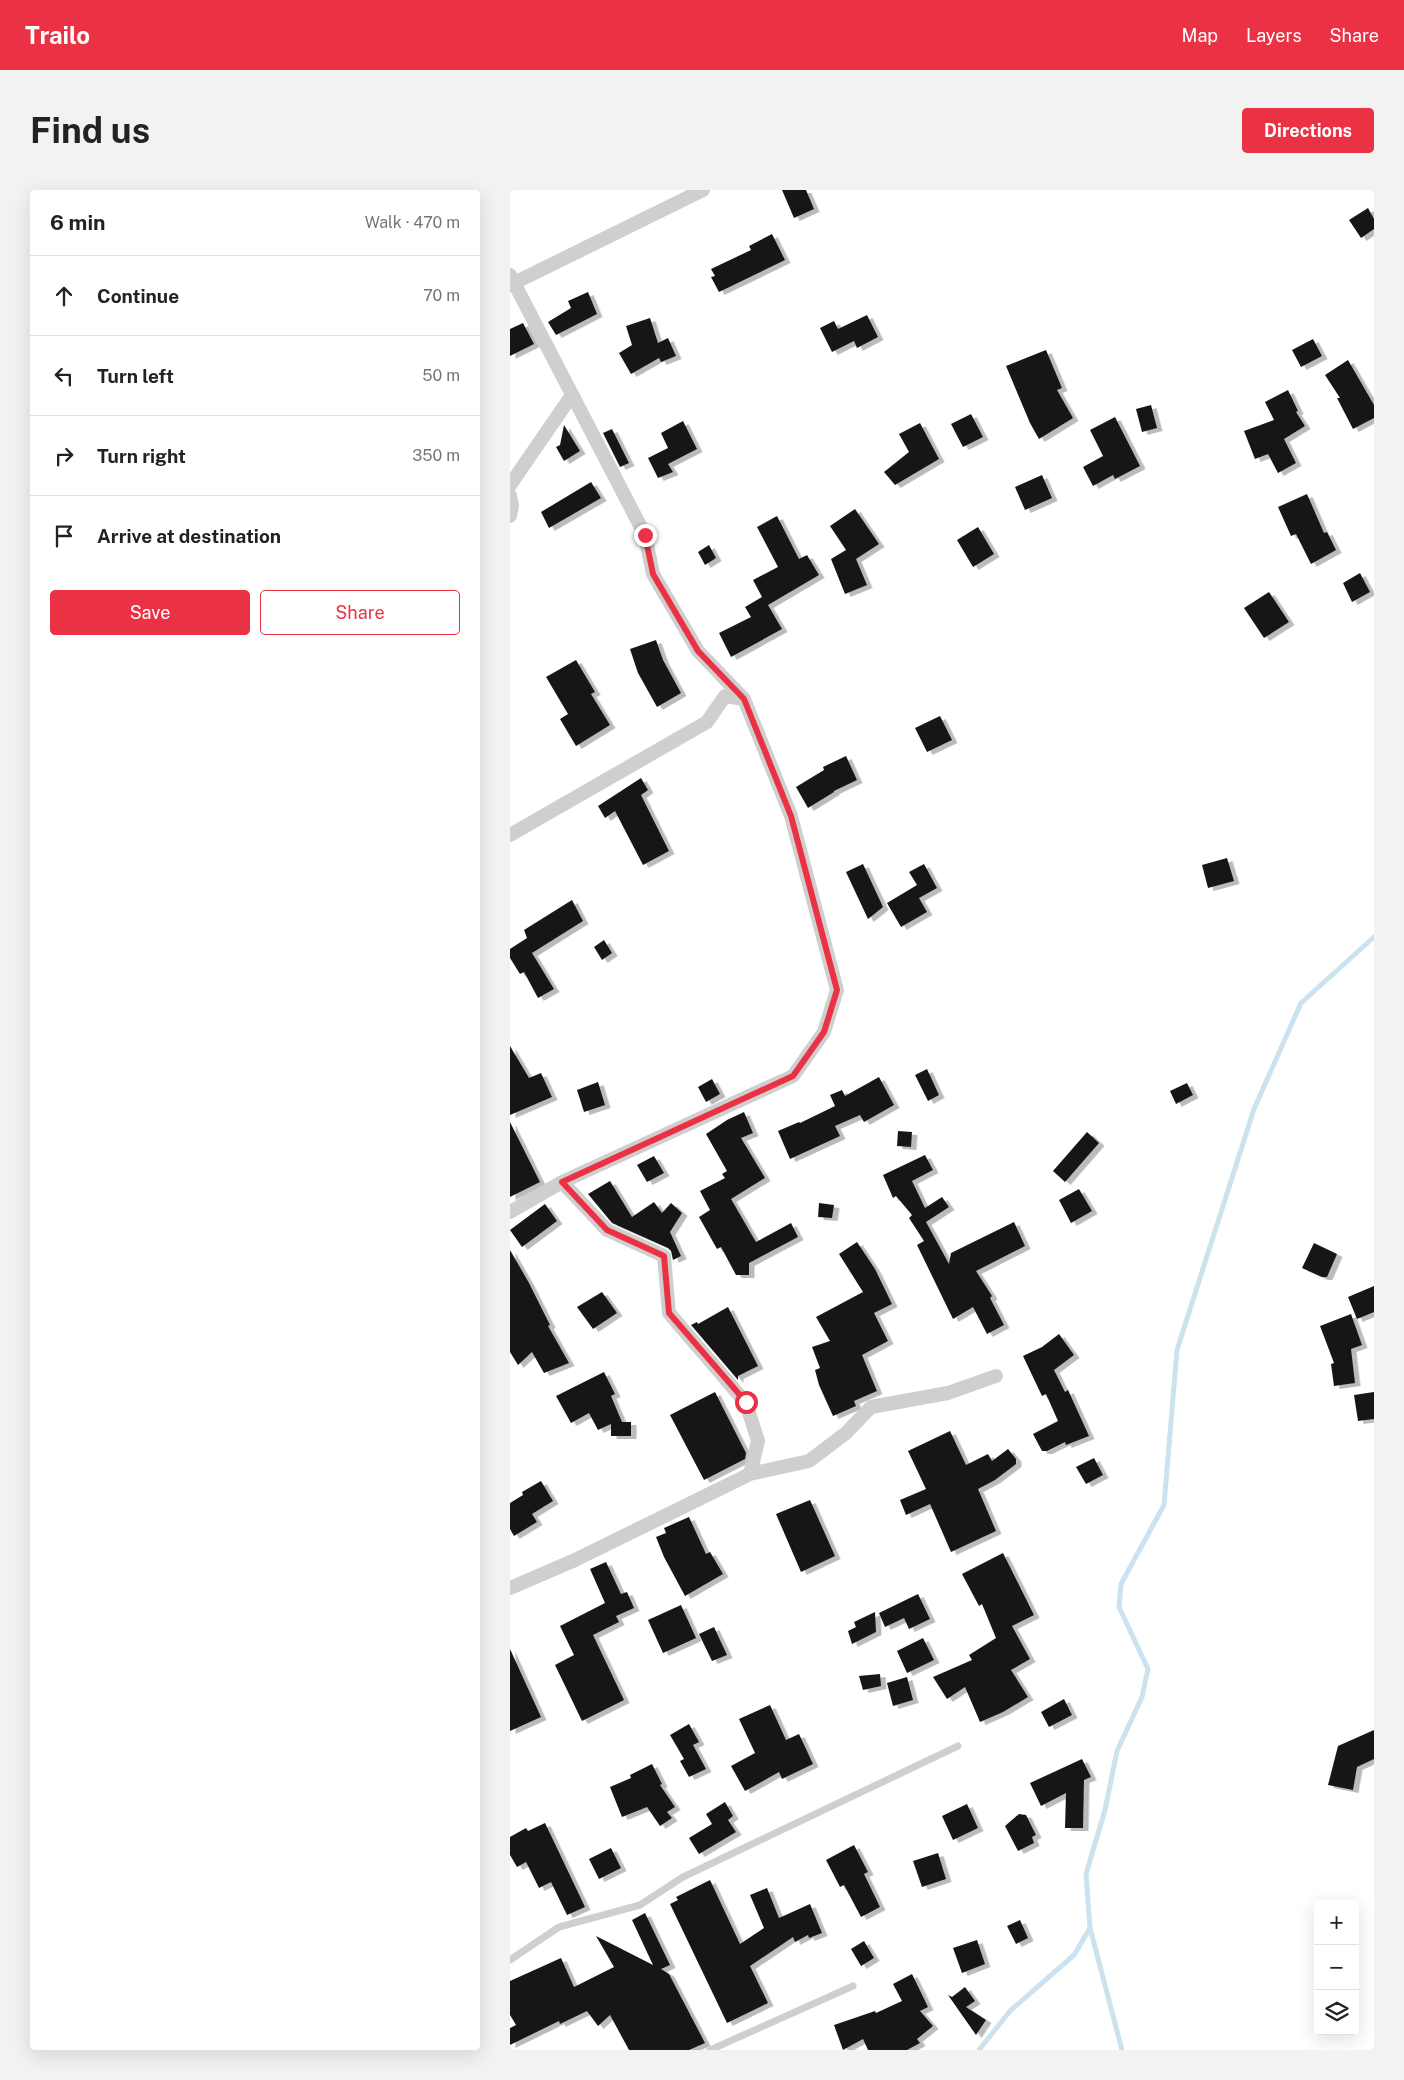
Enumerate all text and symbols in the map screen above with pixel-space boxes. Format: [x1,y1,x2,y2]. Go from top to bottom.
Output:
text: Trailo [25,21,90,49]
text: Map [1182,25,1218,46]
text: Layers [1246,25,1302,46]
text: Share [1330,25,1379,46]
button: Directions [1242,108,1374,153]
text: Find us [30,110,150,151]
text: 6 min [50,210,106,235]
text: Walk · 470 m [365,213,460,232]
icon: ahead [50,282,78,310]
text: Continue [97,285,179,307]
text: 70 m [423,286,460,305]
icon: left [50,362,78,390]
text: Turn left [97,365,174,387]
text: 50 m [422,366,460,385]
icon: right [50,442,78,470]
text: Turn right [97,445,186,467]
text: 350 m [412,446,460,465]
icon: arrive [50,522,78,550]
route end [634,524,657,547]
text: Arrive at destination [97,525,281,547]
button: Save [50,590,250,635]
button: Share [260,590,460,635]
route start [735,1391,758,1414]
map controls [1314,1900,1359,2035]
button: + [1314,1900,1359,1945]
button: − [1314,1945,1359,1990]
button: layers [1314,1990,1359,2035]

